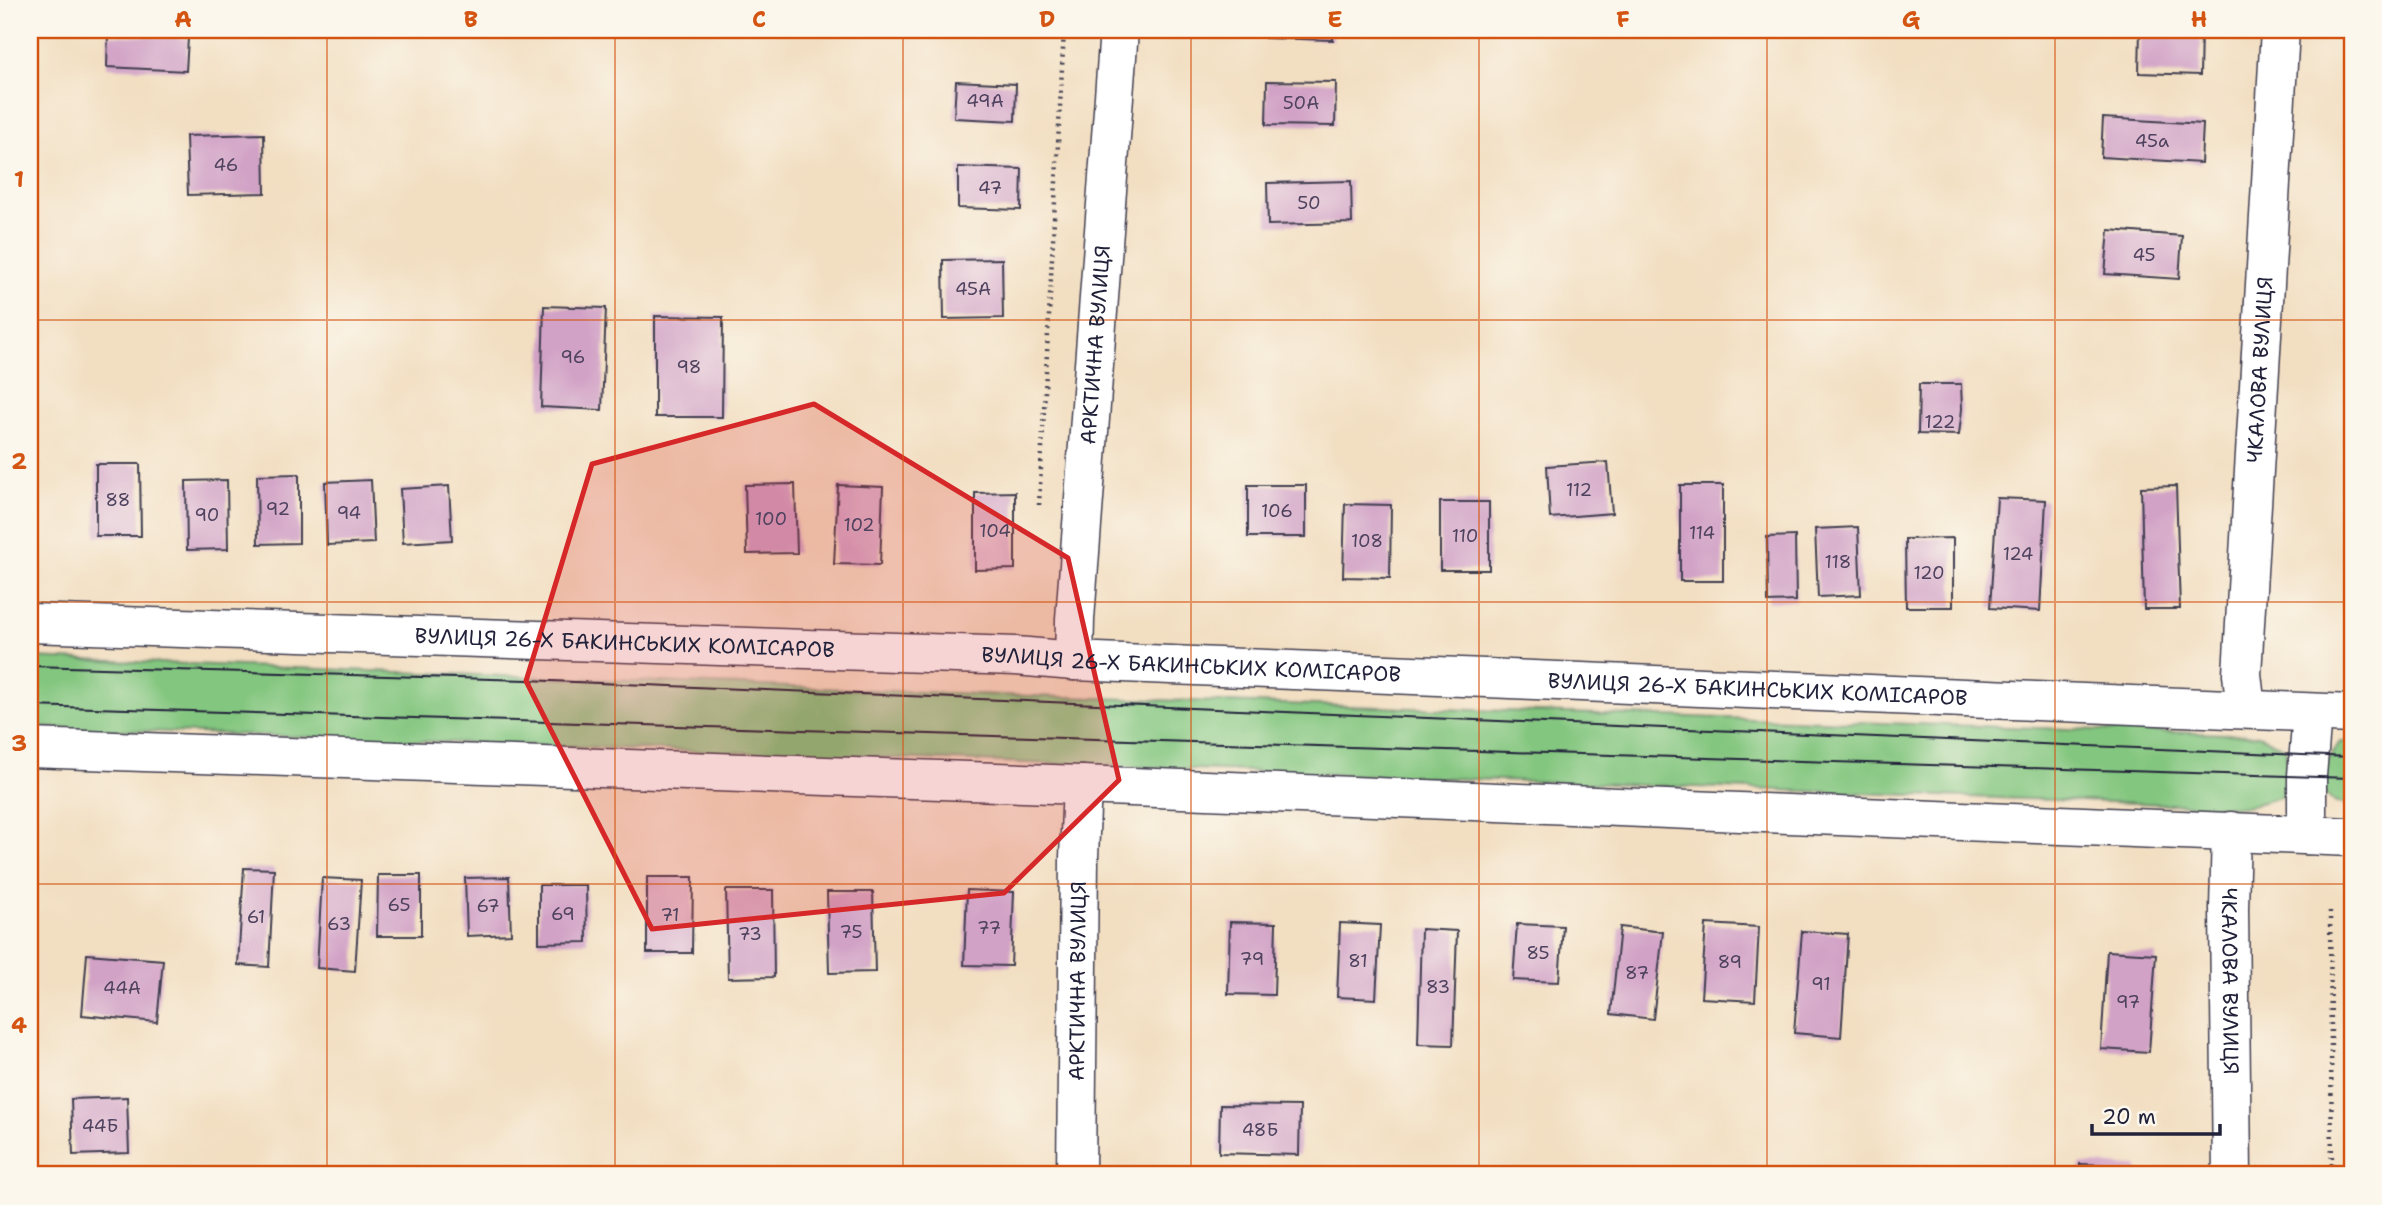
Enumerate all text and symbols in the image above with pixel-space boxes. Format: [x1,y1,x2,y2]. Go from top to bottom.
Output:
text: A [174,4,192,34]
text: B [464,4,478,34]
text: C [752,4,766,34]
text: D [1039,4,1055,34]
text: E [1327,4,1343,34]
text: F [1616,4,1630,34]
text: G [1902,4,1921,34]
text: H [2191,4,2207,34]
house number: 49А [966,89,1004,113]
house number: 50А [1283,91,1319,115]
house number: 45а [2135,129,2169,153]
house number: 46 [214,153,238,177]
text: 1 [14,164,24,194]
house number: 47 [978,176,1002,200]
house number: 50 [1297,191,1321,215]
house number: 45 [2132,243,2156,267]
street label: АРКТИЧНА ВУЛИЦЯ [1074,244,1117,446]
street label: ЧКАЛОВА ВУЛИЦЯ [2240,276,2279,464]
house number: 45А [955,277,991,301]
house number: 96 [561,345,585,369]
house number: 98 [677,355,701,379]
house number: 122 [1925,410,1955,434]
text: 2 [11,446,27,476]
house number: 112 [1566,478,1592,502]
house number: 88 [106,488,130,512]
house number: 92 [266,497,290,521]
house number: 106 [1261,499,1293,523]
house number: 94 [337,501,361,525]
house number: 90 [195,503,219,527]
house number: 100 [755,507,787,531]
house number: 102 [843,513,875,537]
house number: 104 [979,519,1011,543]
house number: 114 [1689,521,1715,545]
house number: 110 [1452,524,1478,548]
house number: 108 [1351,529,1383,553]
house number: 124 [2003,542,2033,566]
house number: 118 [1825,550,1851,574]
house number: 120 [1913,561,1945,585]
street label: ВУЛИЦЯ 26-Х БАКИНСЬКИХ КОМІСАРОВ [414,622,835,664]
street label: ВУЛИЦЯ 26-Х БАКИНСЬКИХ КОМІСАРОВ [981,641,1402,689]
street label: ВУЛИЦЯ 26-Х БАКИНСЬКИХ КОМІСАРОВ [1547,667,1968,712]
text: 3 [11,728,27,758]
street label: АРКТИЧНА ВУЛИЦЯ [1063,881,1093,1081]
street label: ЧКАЛОВА ВУЛИЦЯ [2215,887,2245,1075]
house number: 65 [388,893,410,917]
house number: 67 [476,894,500,918]
house number: 69 [551,902,575,926]
house number: 71 [660,903,680,927]
house number: 61 [247,905,265,929]
house number: 63 [327,912,351,936]
house number: 77 [977,916,1001,940]
house number: 75 [840,920,862,944]
house number: 73 [738,922,762,946]
house number: 85 [1526,941,1550,965]
house number: 79 [1240,947,1264,971]
house number: 81 [1348,949,1368,973]
house number: 89 [1718,950,1742,974]
house number: 87 [1625,961,1649,985]
house number: 91 [1811,972,1831,996]
house number: 83 [1426,975,1450,999]
house number: 44А [103,976,141,1000]
house number: 97 [2116,990,2140,1014]
text: 4 [11,1010,27,1040]
scale bar [2092,1093,2219,1137]
text: 20 m [2102,1103,2156,1131]
house number: 44Б [82,1114,118,1138]
house number: 48Б [1242,1118,1278,1142]

